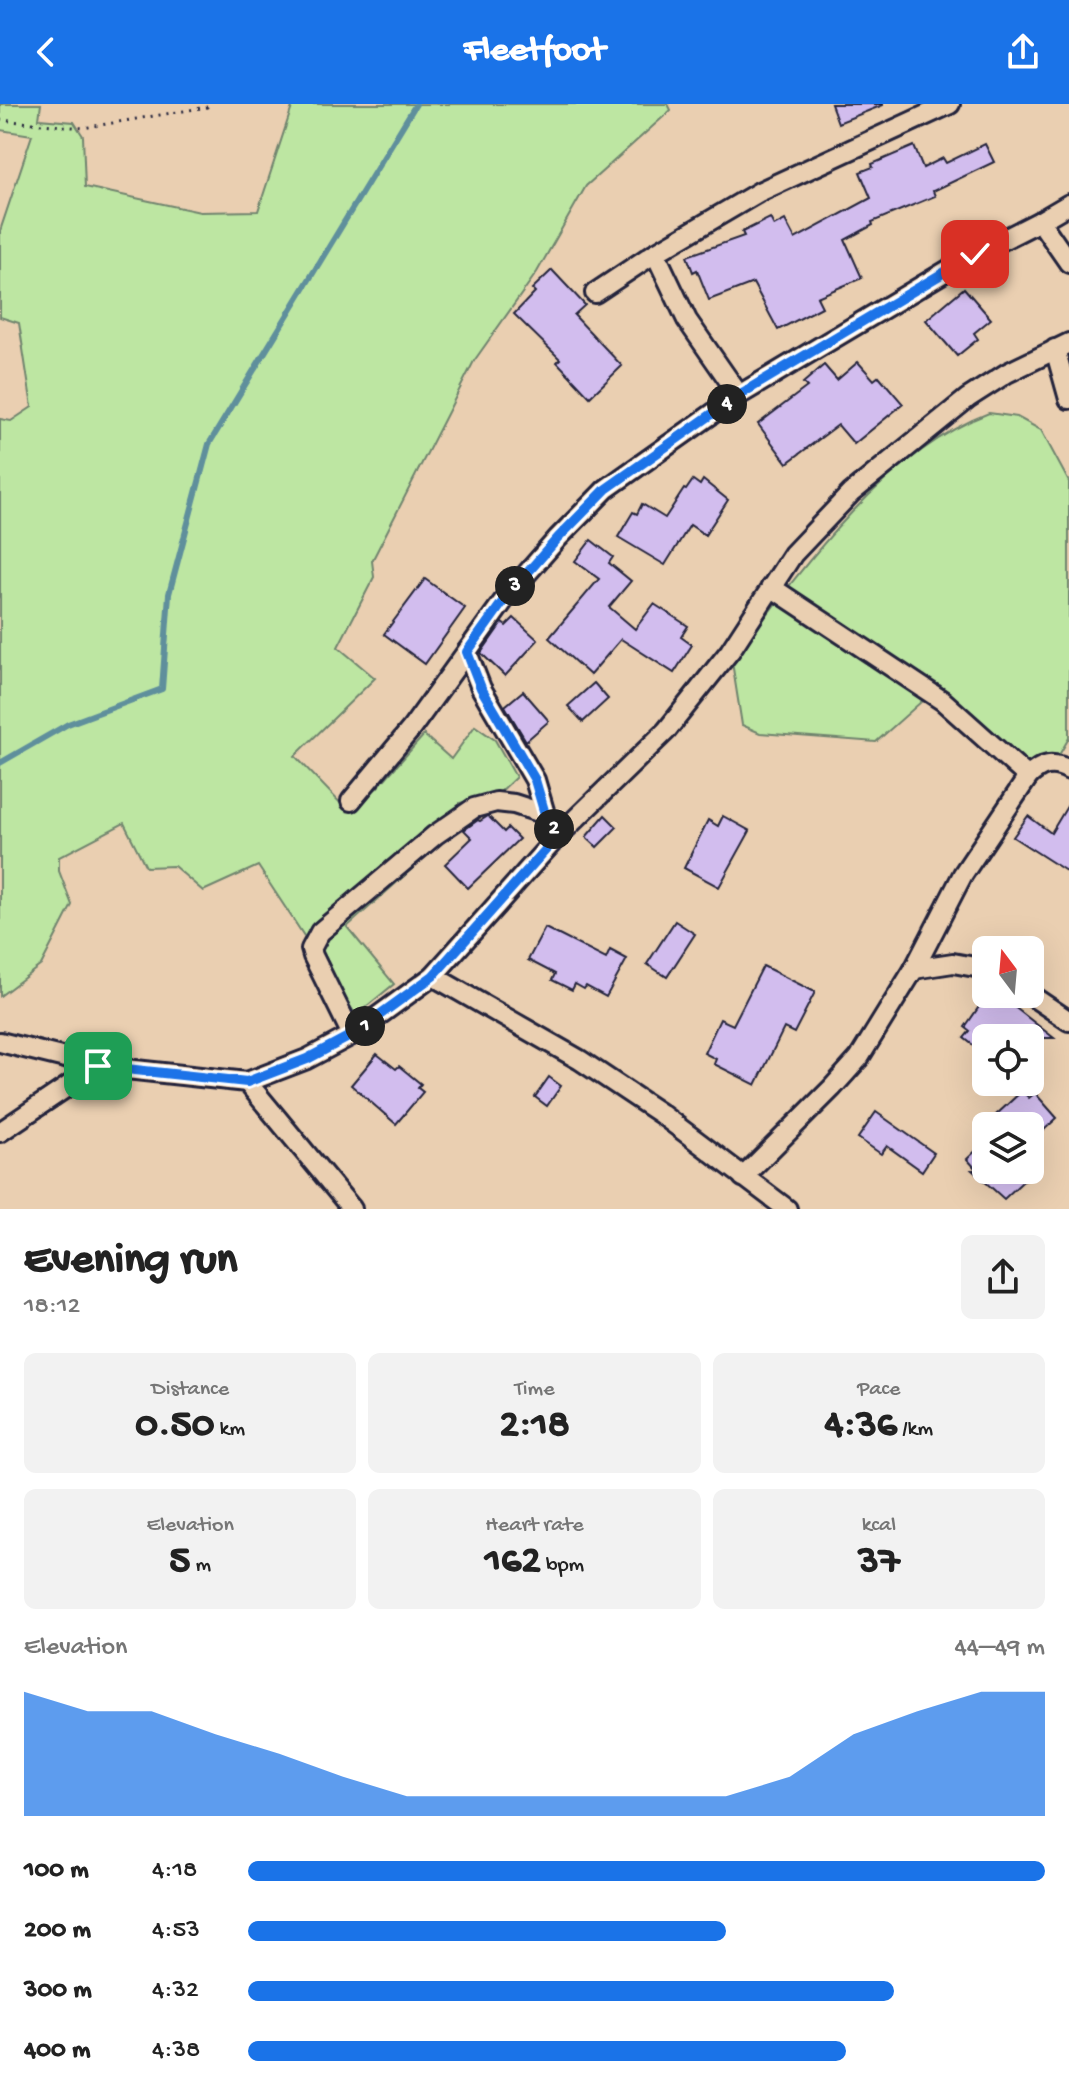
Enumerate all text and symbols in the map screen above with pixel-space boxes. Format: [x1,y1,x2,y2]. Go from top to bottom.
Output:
icon: back [24,30,68,74]
icon: share [1001,30,1045,74]
text: Fleetfoot [464,31,605,74]
pin [941,220,1009,288]
icon: check [953,232,997,276]
pin: 4 [707,384,747,424]
text: 4 [722,391,732,417]
pin: 3 [495,566,535,606]
text: 3 [509,573,521,599]
pin: 2 [534,809,574,849]
text: 2 [549,816,559,842]
north arrow [972,936,1044,1008]
map controls [972,936,1044,1184]
pin: 1 [345,1006,385,1046]
text: 1 [361,1013,369,1039]
button: locate [972,1024,1044,1096]
pin [64,1032,132,1100]
icon: arrive [76,1044,120,1088]
button: layers [972,1112,1044,1184]
button: share [961,1235,1045,1319]
text: Evening run [24,1236,237,1288]
text: 18:12 [24,1292,80,1323]
text: Distance [151,1377,229,1403]
text: Time [514,1377,555,1403]
text: Pace [857,1377,900,1403]
text: 0.50 [135,1403,214,1450]
text: 2:18 [499,1403,570,1450]
text: 4:36 [825,1403,897,1450]
text: km [214,1417,245,1443]
text: /km [897,1417,933,1443]
text: Elevation [146,1513,234,1539]
text: Heart rate [485,1513,584,1539]
text: kcal [862,1513,896,1539]
text: 5 [169,1539,190,1586]
text: 162 [485,1539,541,1586]
text: 37 [858,1539,900,1586]
text: m [190,1553,211,1579]
text: bpm [541,1553,584,1579]
text: Elevation [24,1633,127,1664]
text: 44–49 m [955,1633,1045,1664]
text: 100 m [24,1856,89,1887]
text: 4:18 [152,1856,197,1887]
text: 200 m [24,1916,91,1947]
text: 4:53 [152,1916,200,1947]
text: 300 m [24,1976,92,2007]
text: 4:32 [152,1976,199,2007]
text: 400 m [24,2036,90,2067]
text: 4:38 [152,2036,200,2067]

